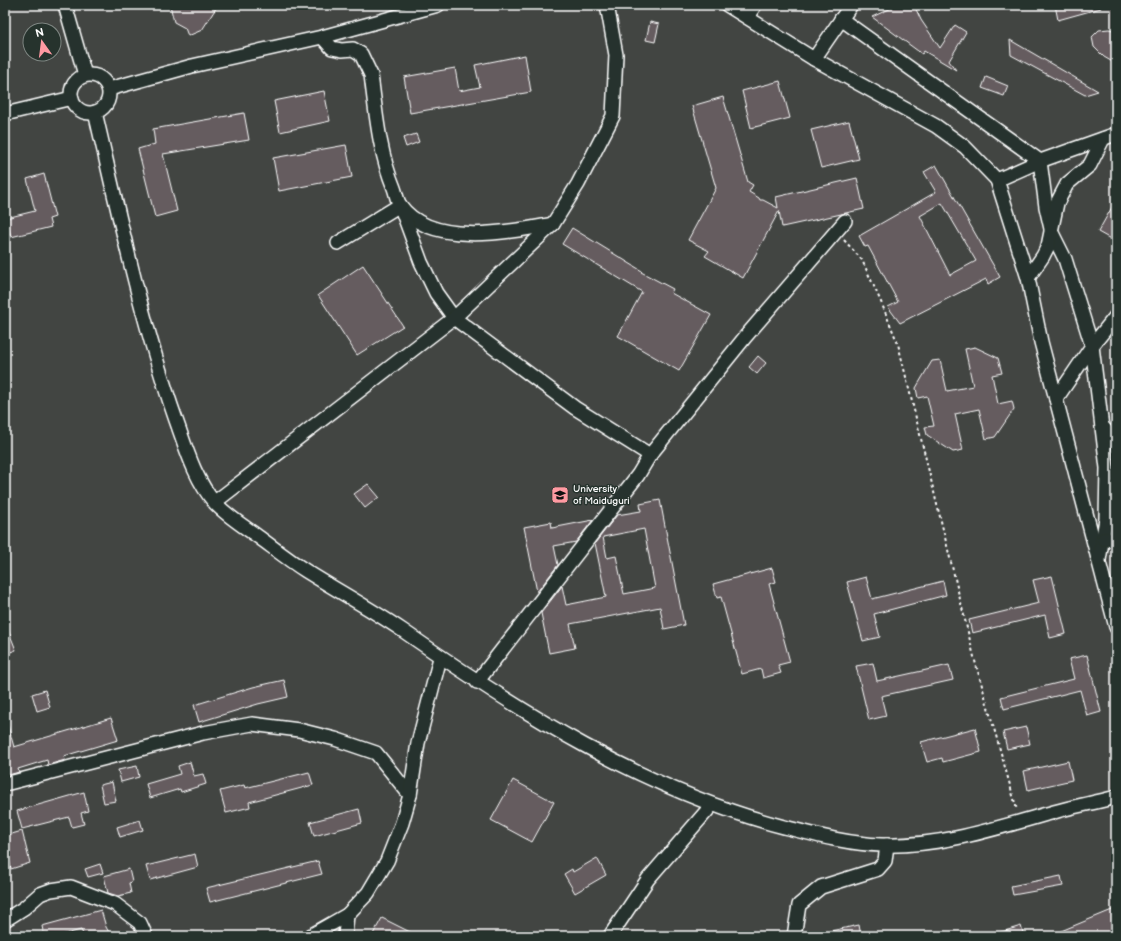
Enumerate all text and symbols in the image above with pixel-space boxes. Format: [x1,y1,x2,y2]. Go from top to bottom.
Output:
north arrow [22,22,62,62]
text: N [34,25,45,40]
place label: University of Maiduguri [573,483,630,507]
school or university icon: University of Maiduguri [550,485,570,505]

